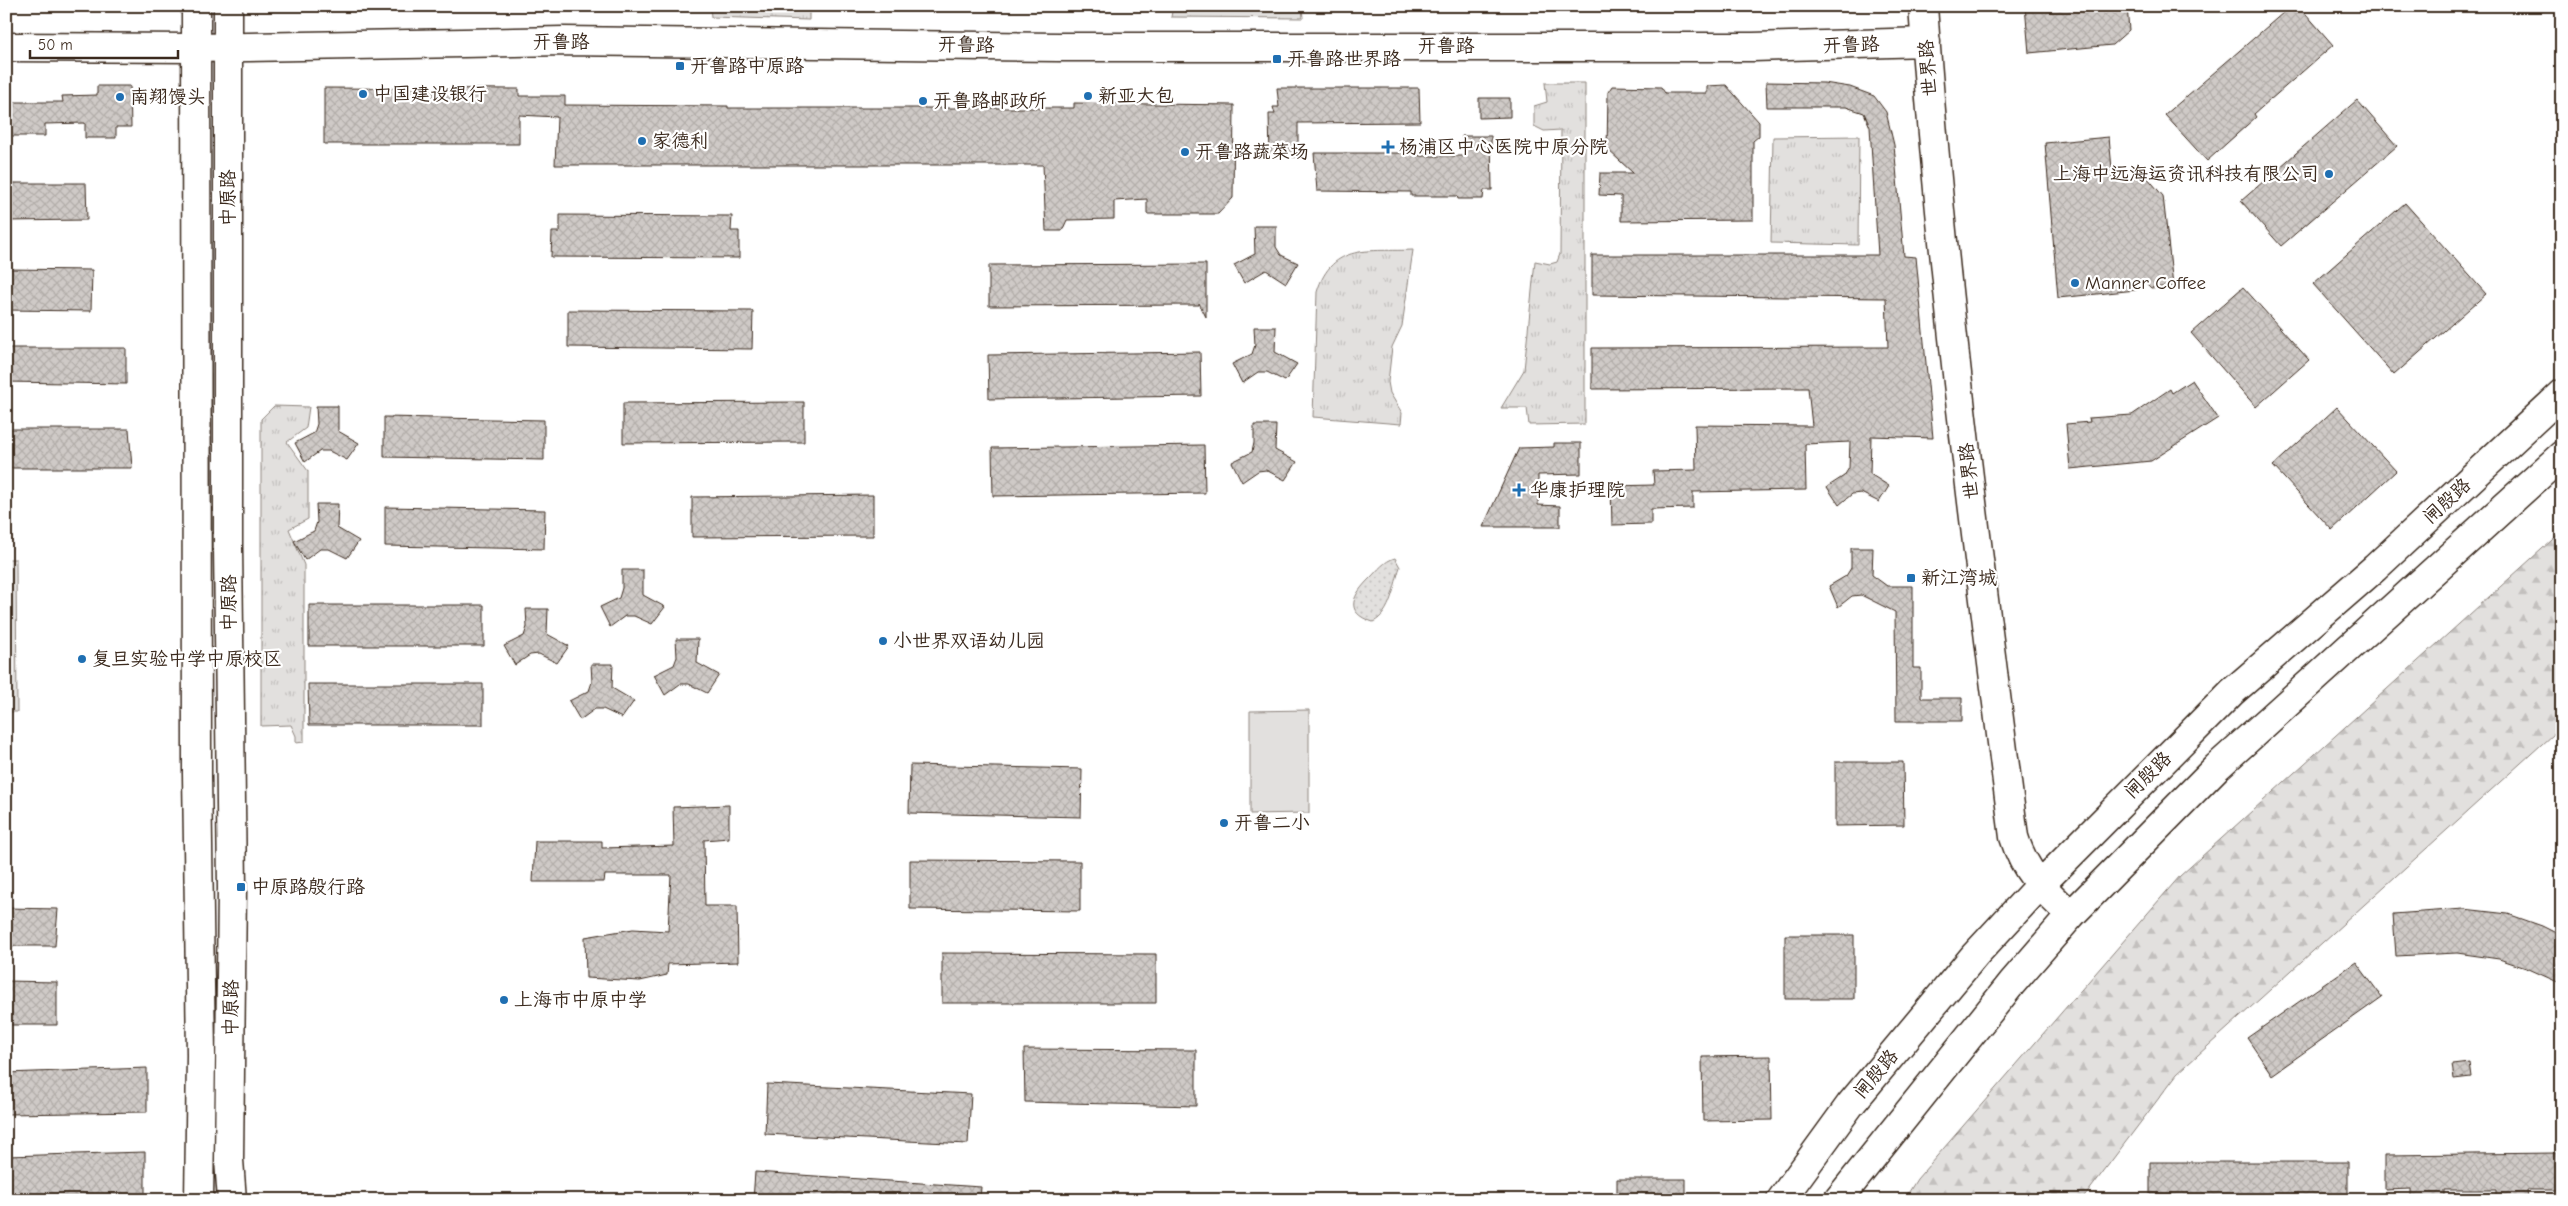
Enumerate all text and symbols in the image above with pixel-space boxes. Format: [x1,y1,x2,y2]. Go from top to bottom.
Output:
scale bar [30,28,178,60]
street label: 开鲁路 [532,31,590,53]
street label: 开鲁路 [1822,33,1880,57]
street label: 开鲁路 [937,34,995,56]
street label: 开鲁路 [1417,35,1475,57]
text: 50 m [38,36,73,54]
street label: 世界路 [1915,39,1941,97]
place label: 开鲁路世界路 [1287,48,1401,70]
marker: 开鲁路世界路 [1271,53,1283,65]
place label: 开鲁路中原路 [690,55,804,77]
marker: 开鲁路中原路 [674,60,686,72]
place label: 中国建设银行 [373,83,487,105]
place label: 新亚大包 [1098,85,1174,107]
place label: 南翔馒头 [130,86,206,108]
marker: 中国建设银行 [357,88,369,100]
place label: 开鲁路邮政所 [933,90,1047,112]
marker: 新亚大包 [1082,90,1094,102]
marker: 南翔馒头 [114,91,126,103]
marker: 开鲁路邮政所 [917,95,929,107]
place label: 家德利 [652,130,709,152]
marker: 家德利 [636,135,648,147]
place label: 杨浦区中心医院中原分院 [1399,136,1608,158]
marker: 杨浦区中心医院中原分院 [1381,140,1395,154]
place label: 开鲁路蔬菜场 [1195,141,1309,163]
marker: 开鲁路蔬菜场 [1179,146,1191,158]
place label: 上海中远海运资讯科技有限公司 [2053,163,2319,185]
marker: 上海中远海运资讯科技有限公司 [2323,168,2335,180]
street label: 中原路 [217,169,239,227]
place label: Manner Coffee [2085,272,2206,294]
marker: Manner Coffee [2069,277,2081,289]
street label: 世界路 [1955,441,1983,501]
street label: 闸殷路 [2419,474,2475,528]
place label: 华康护理院 [1530,479,1625,501]
marker: 华康护理院 [1512,483,1526,497]
place label: 新江湾城 [1921,567,1997,589]
marker: 新江湾城 [1905,572,1917,584]
street label: 中原路 [218,574,240,632]
place label: 小世界双语幼儿园 [893,630,1045,652]
marker: 小世界双语幼儿园 [877,635,889,647]
place label: 复旦实验中学中原校区 [92,648,282,670]
marker: 复旦实验中学中原校区 [76,653,88,665]
street label: 闸殷路 [2120,747,2176,803]
place label: 开鲁二小 [1234,812,1310,834]
marker: 开鲁二小 [1218,817,1230,829]
place label: 中原路殷行路 [251,876,365,898]
marker: 中原路殷行路 [235,881,247,893]
street label: 中原路 [220,979,242,1037]
place label: 上海市中原中学 [514,989,647,1011]
marker: 上海市中原中学 [498,994,510,1006]
street label: 闸殷路 [1849,1045,1903,1103]

